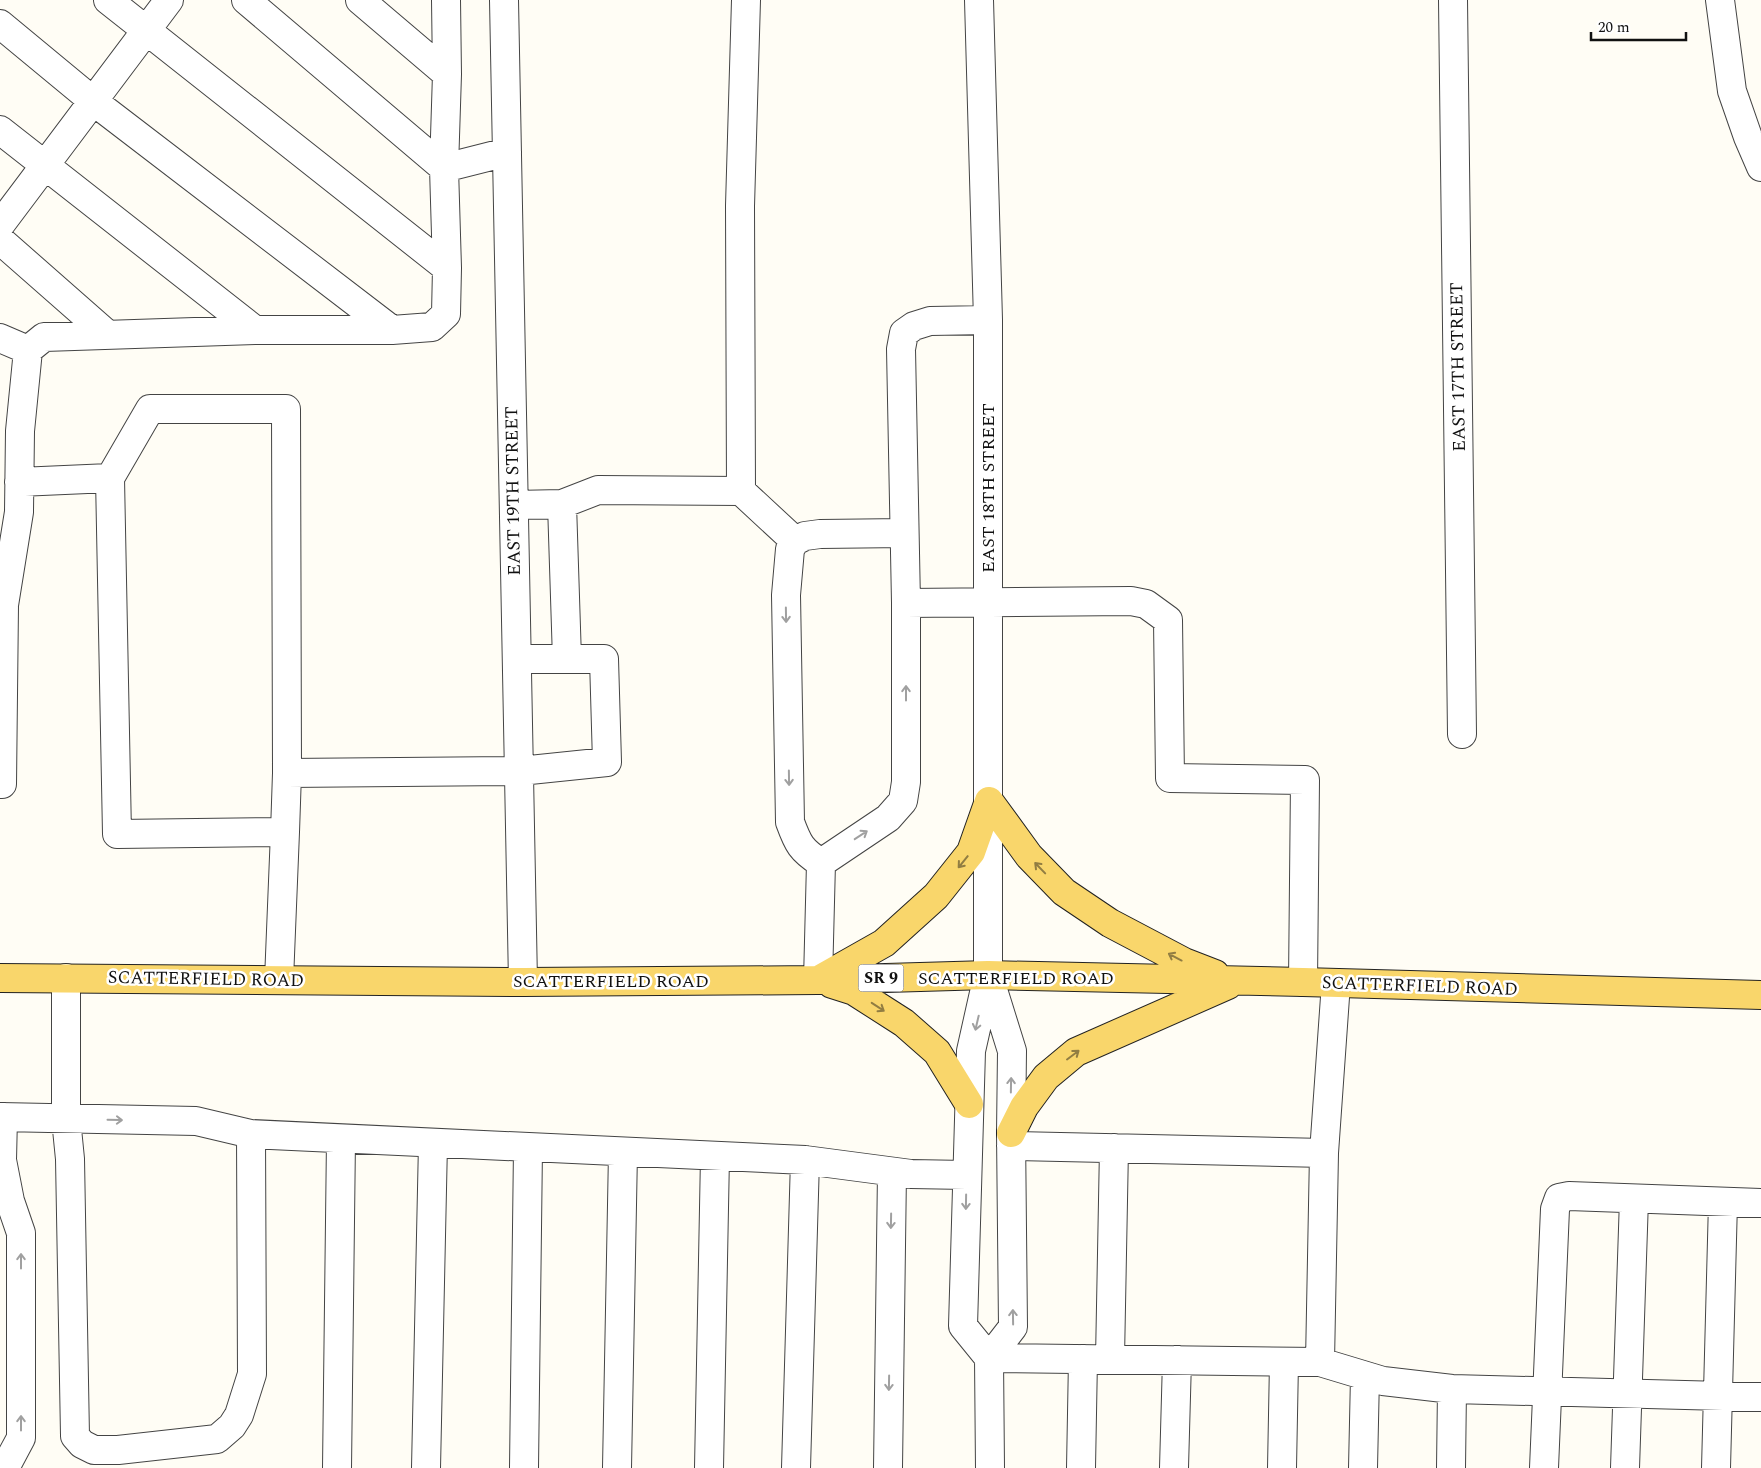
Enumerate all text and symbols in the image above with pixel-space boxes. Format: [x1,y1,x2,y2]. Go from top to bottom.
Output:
scale bar [1591,10,1686,42]
text: 20 m [1598,16,1630,39]
street label: EAST 17TH STREET [1443,282,1473,452]
street label: EAST 18TH STREET [975,403,1002,573]
street label: EAST 19TH STREET [498,406,528,576]
one-way arrow [781,607,791,623]
one-way arrow [901,686,911,702]
one-way arrow [785,770,794,786]
one-way arrow [854,830,868,840]
one-way arrow [958,855,969,868]
one-way arrow [1034,861,1046,874]
one-way arrow [1167,952,1182,962]
street label: SCATTERFIELD ROAD [108,964,304,994]
road number: SR 9 [858,964,904,991]
street label: SCATTERFIELD ROAD [918,965,1114,992]
street label: SCATTERFIELD ROAD [513,968,709,995]
street label: SCATTERFIELD ROAD [1322,969,1518,1003]
one-way arrow [871,1002,885,1012]
one-way arrow [972,1015,981,1031]
one-way arrow [1066,1050,1080,1060]
one-way arrow [1006,1077,1016,1093]
one-way arrow [106,1115,122,1124]
one-way arrow [961,1194,970,1210]
one-way arrow [886,1212,896,1228]
one-way arrow [16,1253,26,1270]
one-way arrow [1008,1309,1018,1326]
one-way arrow [884,1374,894,1391]
one-way arrow [16,1416,26,1432]

